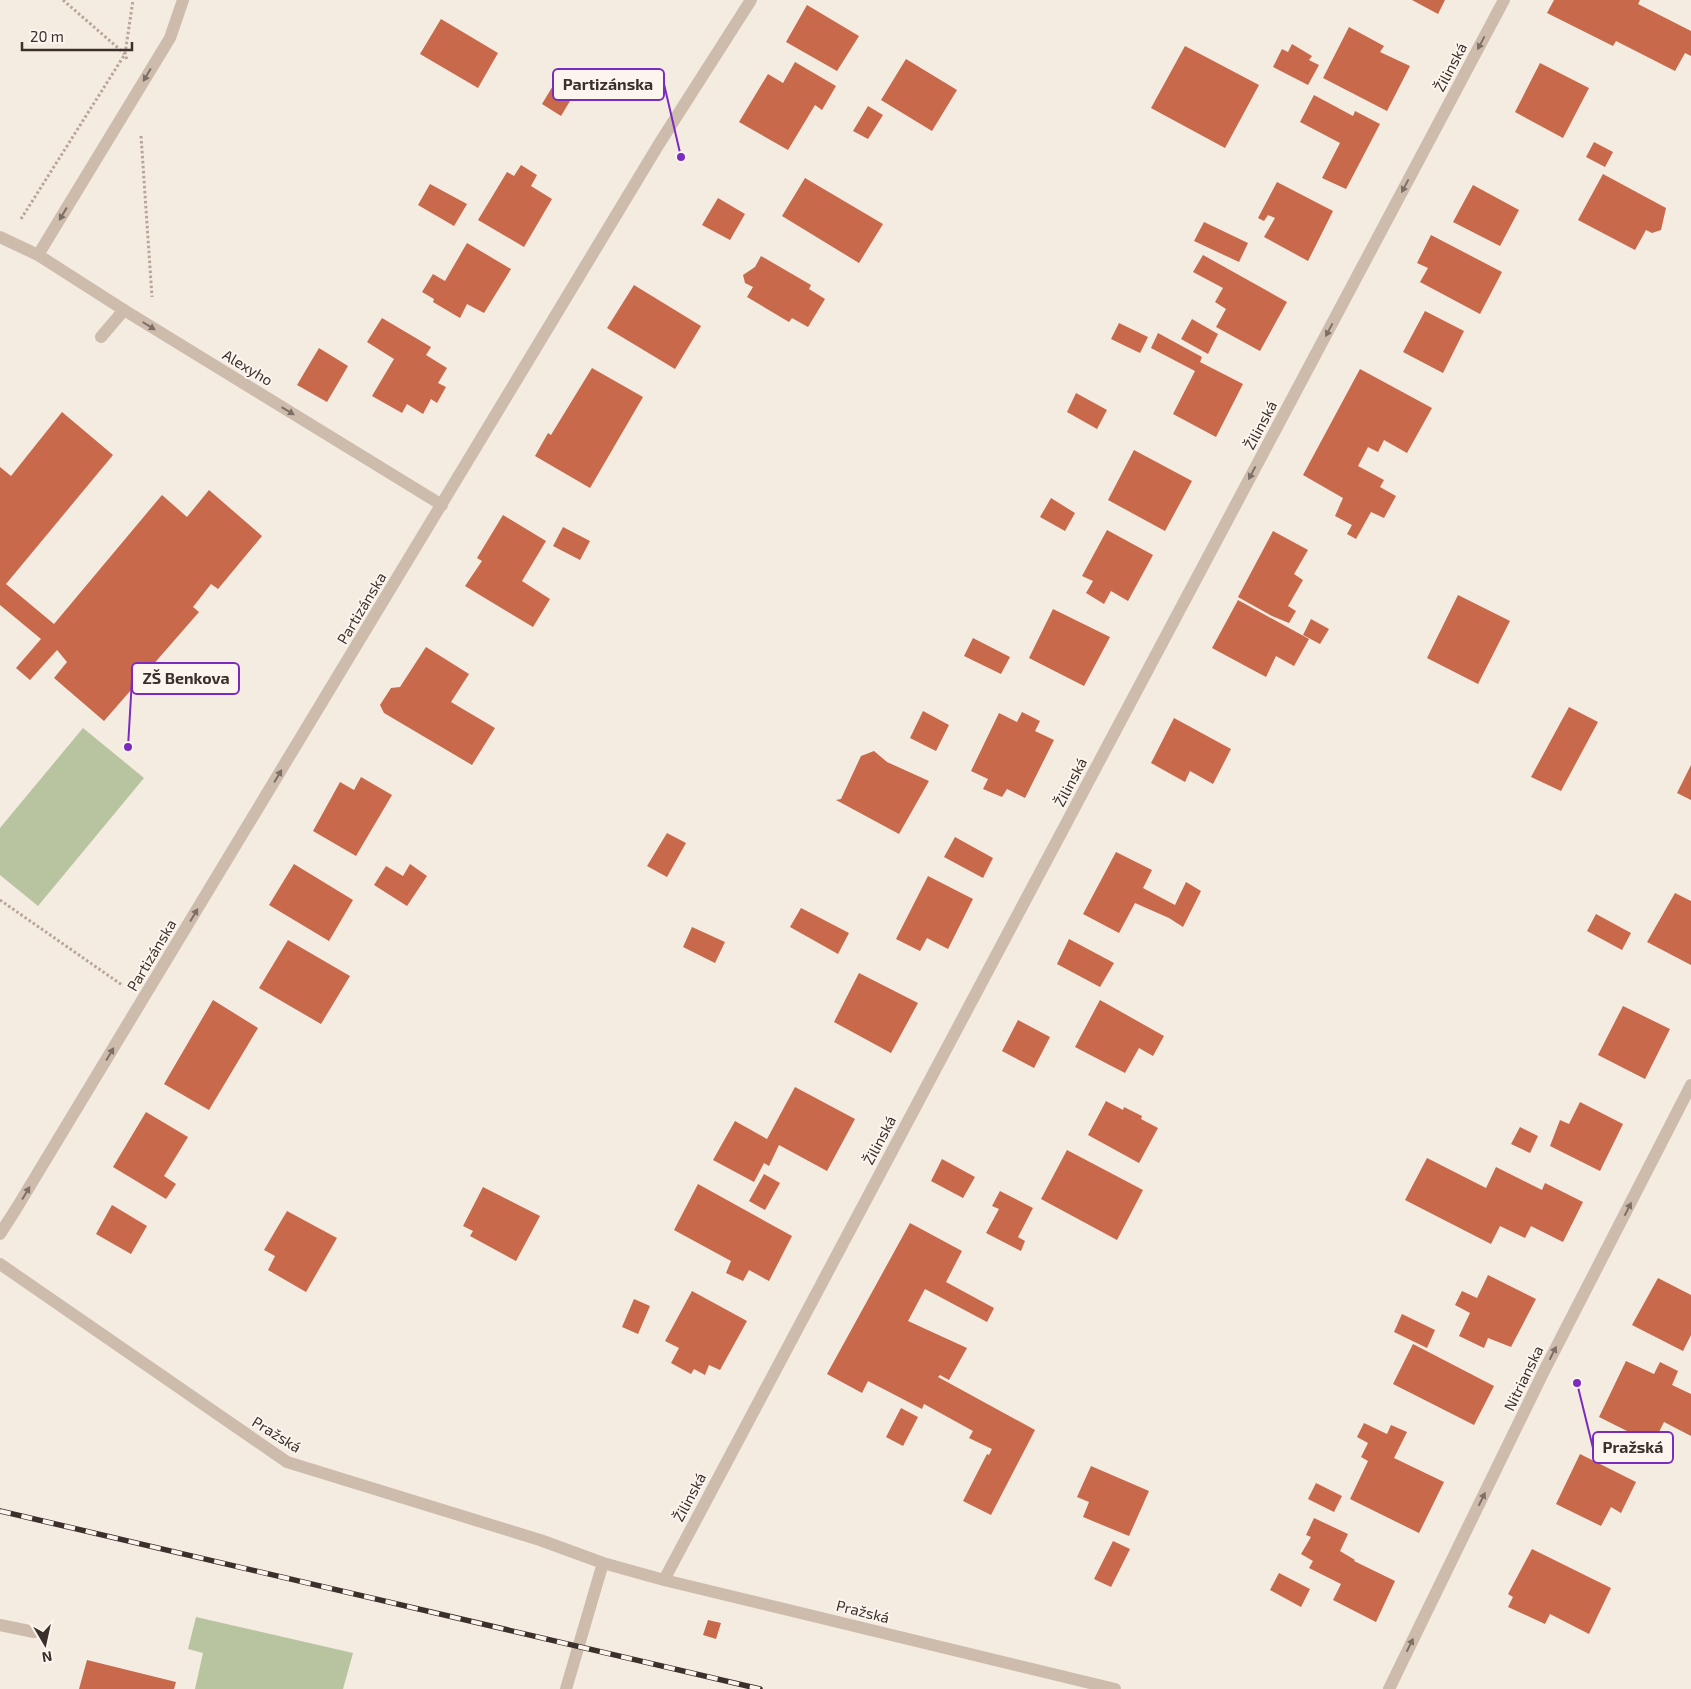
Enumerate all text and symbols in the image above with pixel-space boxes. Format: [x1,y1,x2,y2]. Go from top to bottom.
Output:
scale bar [22,20,132,52]
text: 20 m [30,27,64,45]
one-way arrow [1477,36,1486,50]
street label: Žilinská [1430,40,1470,94]
one-way arrow [143,68,152,82]
callout: Partizánska [553,69,664,100]
text: Partizánska [563,74,653,93]
one-way arrow [1401,179,1409,194]
one-way arrow [58,207,67,220]
one-way arrow [143,321,156,331]
one-way arrow [1325,323,1333,337]
street label: Alexyho [220,345,276,389]
street label: Žilinská [1240,398,1280,452]
one-way arrow [281,406,294,415]
one-way arrow [1248,466,1256,481]
street label: Partizánska [333,569,389,647]
callout: ZŠ Benkova [132,663,239,694]
text: ZŠ Benkova [142,668,230,687]
street label: Žilinská [1050,755,1090,809]
one-way arrow [274,769,283,782]
one-way arrow [190,908,199,921]
street label: Partizánska [123,916,179,994]
one-way arrow [106,1047,115,1060]
street label: Žilinská [859,1113,899,1167]
one-way arrow [22,1186,31,1199]
one-way arrow [1624,1202,1632,1216]
street label: Nitrianska [1500,1343,1546,1413]
one-way arrow [1549,1346,1557,1361]
street label: Pražská [249,1412,305,1456]
callout: Pražská [1593,1432,1673,1463]
text: Pražská [1603,1437,1663,1456]
street label: Žilinská [669,1470,709,1524]
one-way arrow [1478,1492,1486,1506]
street label: Pražská [835,1596,891,1626]
north arrow [20,1619,70,1669]
one-way arrow [1407,1638,1415,1652]
text: N [41,1648,53,1667]

